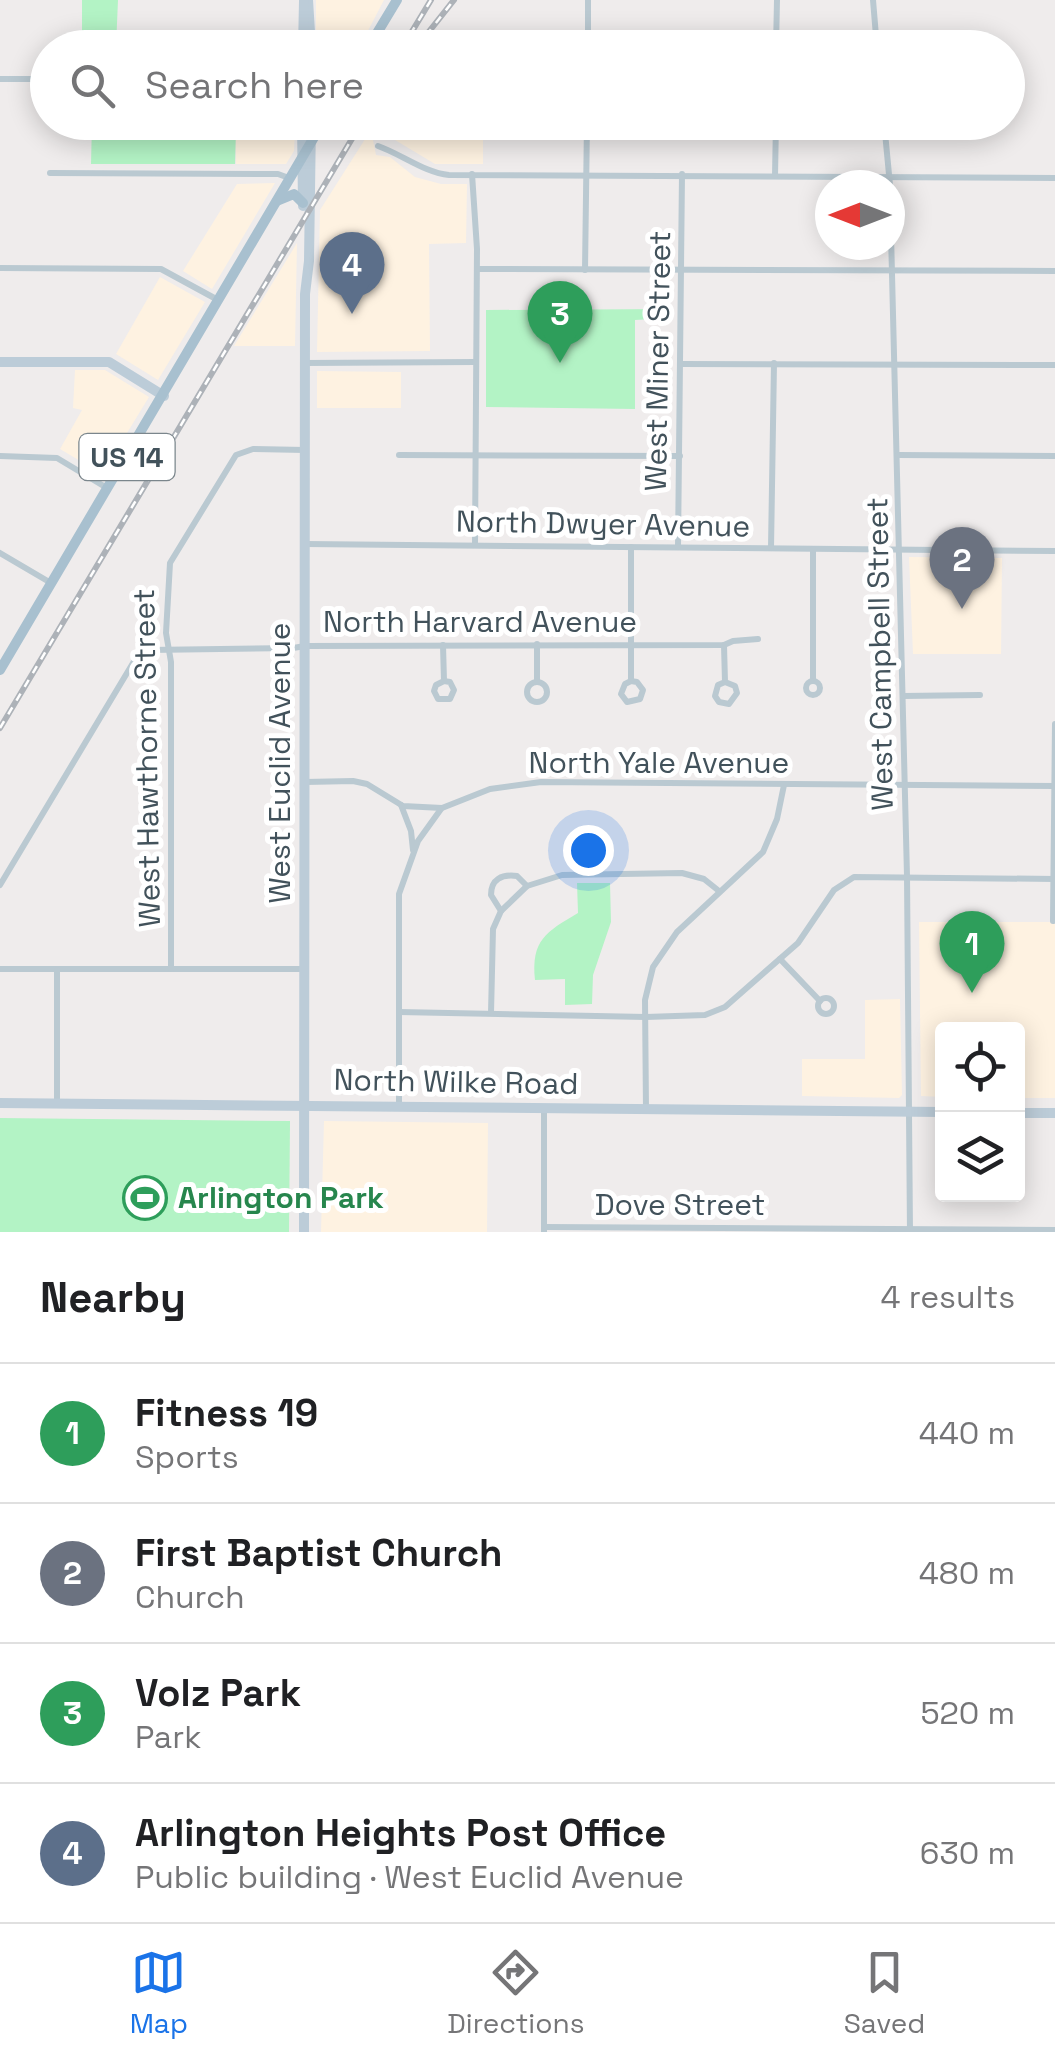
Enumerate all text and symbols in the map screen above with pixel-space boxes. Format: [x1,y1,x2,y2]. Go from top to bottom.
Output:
search box [30,30,1025,140]
icon: search [65,58,120,113]
text: Search here [145,61,364,109]
north arrow [815,170,905,260]
street label: West Miner Street [636,230,679,492]
pin: 4 [320,232,384,314]
pin: 3 [528,280,592,363]
road number: US 14 [80,434,174,480]
street label: West Campbell Street [857,497,902,811]
street label: North Dwyer Avenue [456,501,750,546]
pin: 2 [930,526,994,609]
street label: West Hawthorne Street [124,588,169,928]
street label: North Harvard Avenue [323,602,637,641]
street label: West Euclid Avenue [260,622,299,904]
street label: North Yale Avenue [529,743,789,782]
your location [563,825,614,876]
pin: 1 [940,910,1004,993]
map controls [935,1022,1025,1202]
button: locate [935,1022,1025,1112]
street label: North Wilke Road [333,1060,579,1103]
button: layers [935,1112,1025,1202]
sports icon: Arlington Park [122,1175,168,1221]
place label: Arlington Park [178,1178,384,1217]
street label: Dove Street [595,1185,765,1224]
text: Nearby [40,1271,186,1324]
text: 4 results [880,1277,1015,1317]
text: Fitness 19 [135,1389,318,1437]
text: 1 [65,1413,80,1453]
text: 440 m [919,1413,1015,1453]
text: Sports [135,1437,239,1477]
text: First Baptist Church [135,1529,502,1577]
text: 2 [63,1553,82,1593]
text: 480 m [919,1553,1015,1593]
text: Church [135,1577,245,1617]
text: Volz Park [135,1669,301,1717]
text: 3 [63,1693,82,1733]
text: 520 m [921,1693,1015,1733]
text: Park [135,1717,202,1757]
text: Arlington Heights Post Office [135,1809,666,1857]
text: 4 [62,1833,83,1873]
text: 630 m [920,1833,1015,1873]
text: Public building · West Euclid Avenue [135,1857,684,1897]
tab: Map [130,1945,188,2041]
tab: Directions [447,1945,584,2041]
tab: Saved [844,1945,925,2041]

